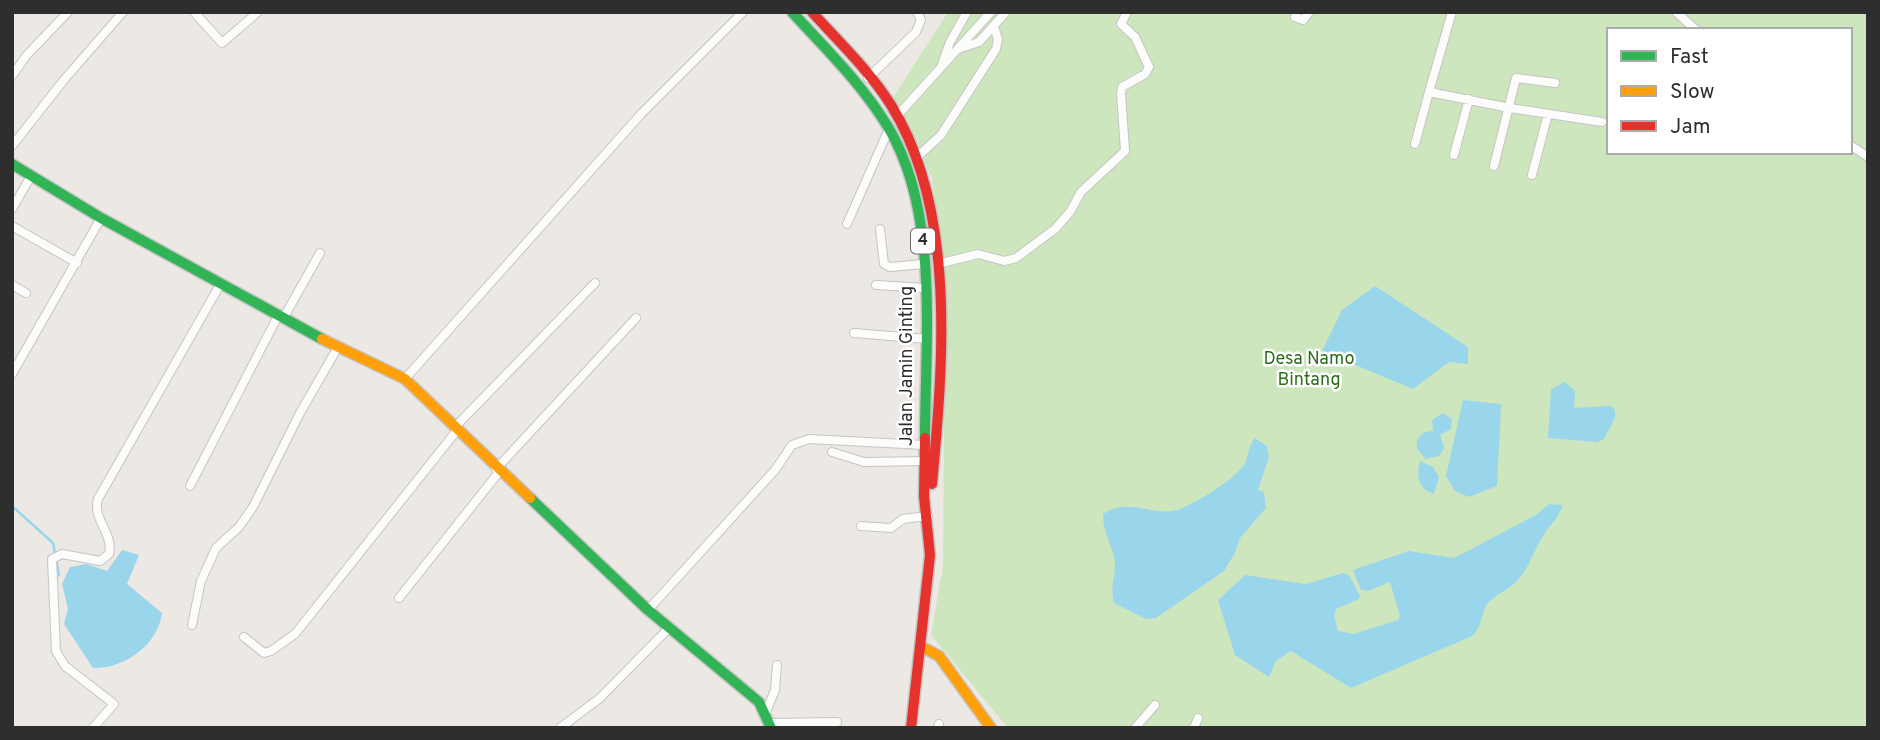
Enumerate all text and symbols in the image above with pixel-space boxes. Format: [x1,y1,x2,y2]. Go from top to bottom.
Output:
legend [1607,28,1852,154]
text: Fast [1670,44,1709,71]
text: Slow [1670,79,1715,106]
text: Jam [1670,114,1711,141]
road number: 4 [911,229,935,254]
street label: Jalan Jamin Ginting [896,286,919,446]
park label: Desa Namo Bintang [1263,348,1355,392]

